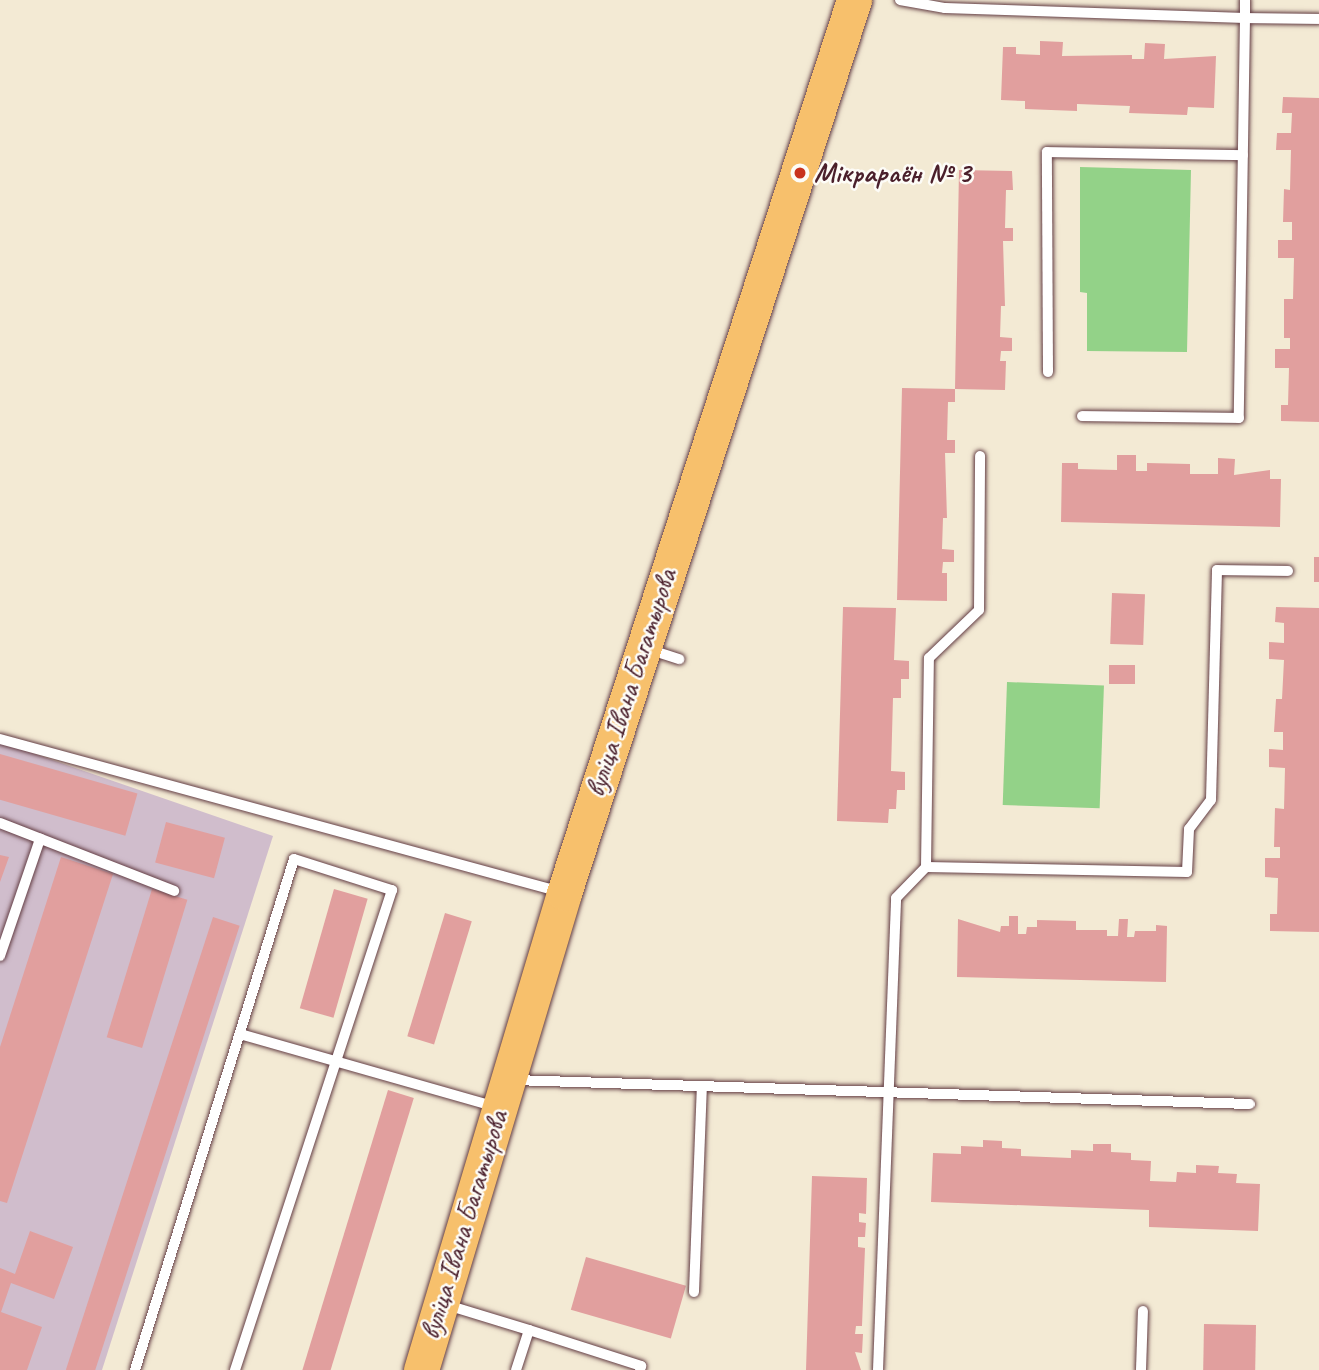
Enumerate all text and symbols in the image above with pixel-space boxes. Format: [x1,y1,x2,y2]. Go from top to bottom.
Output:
place label: Мікрараён № 3 [814,156,971,190]
marker: Мікрараён № 3 [792,165,808,181]
street label: вуліца Івана Багатырова [578,564,684,802]
street label: вуліца Івана Багатырова [413,1105,515,1345]

